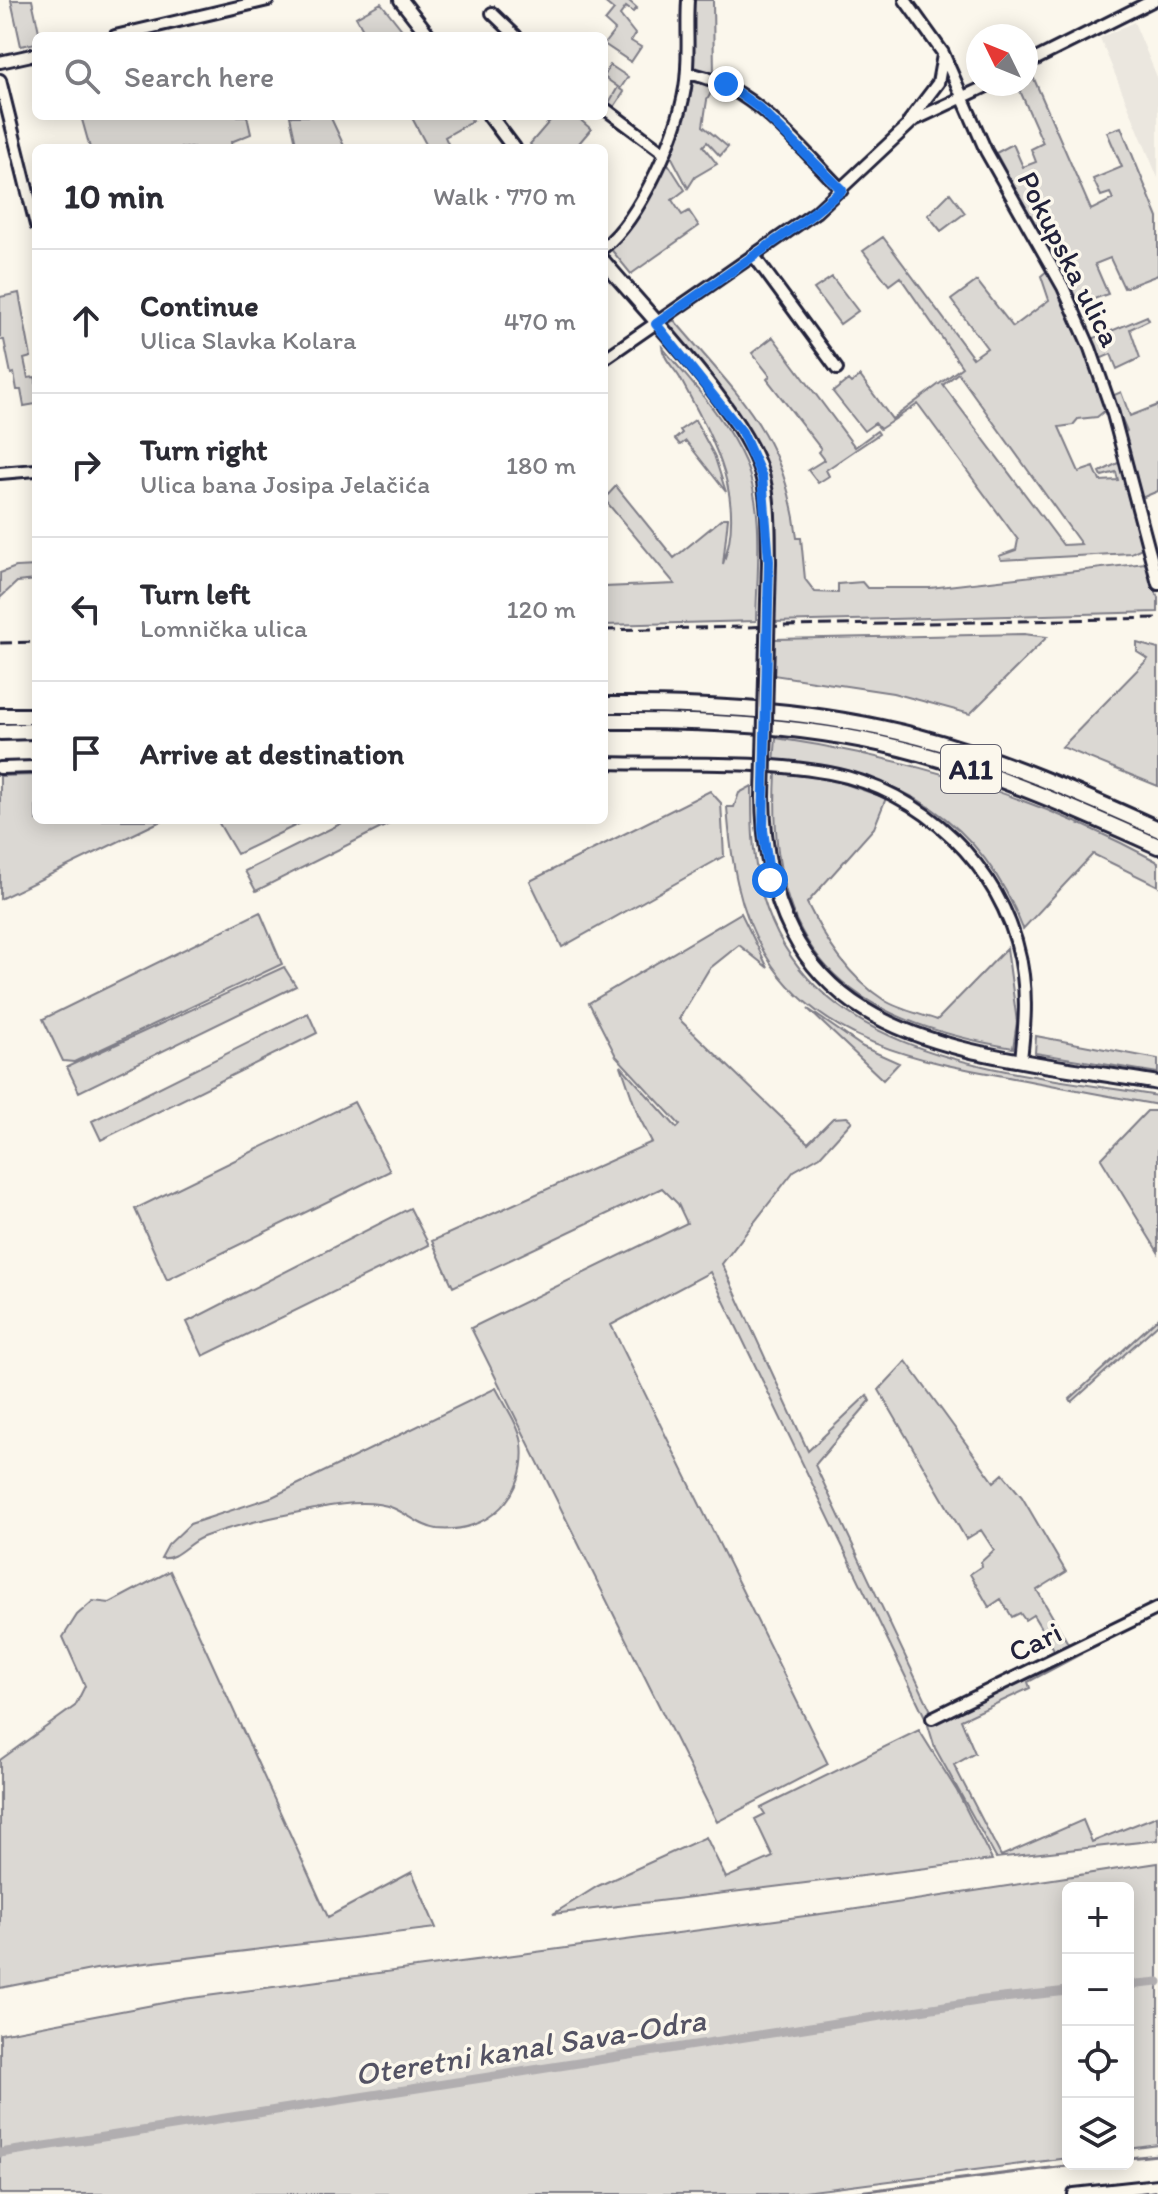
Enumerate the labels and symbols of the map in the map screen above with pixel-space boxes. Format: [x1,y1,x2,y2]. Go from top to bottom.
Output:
north arrow [966,24,1038,96]
route end [708,66,744,102]
street label: Pokupska ulica [1009,165,1130,353]
road number: A11 [941,745,1001,793]
route start [752,862,788,898]
street label: Cari [1002,1613,1067,1670]
water label: Oteretni kanal Sava-Odra [352,2000,709,2093]

